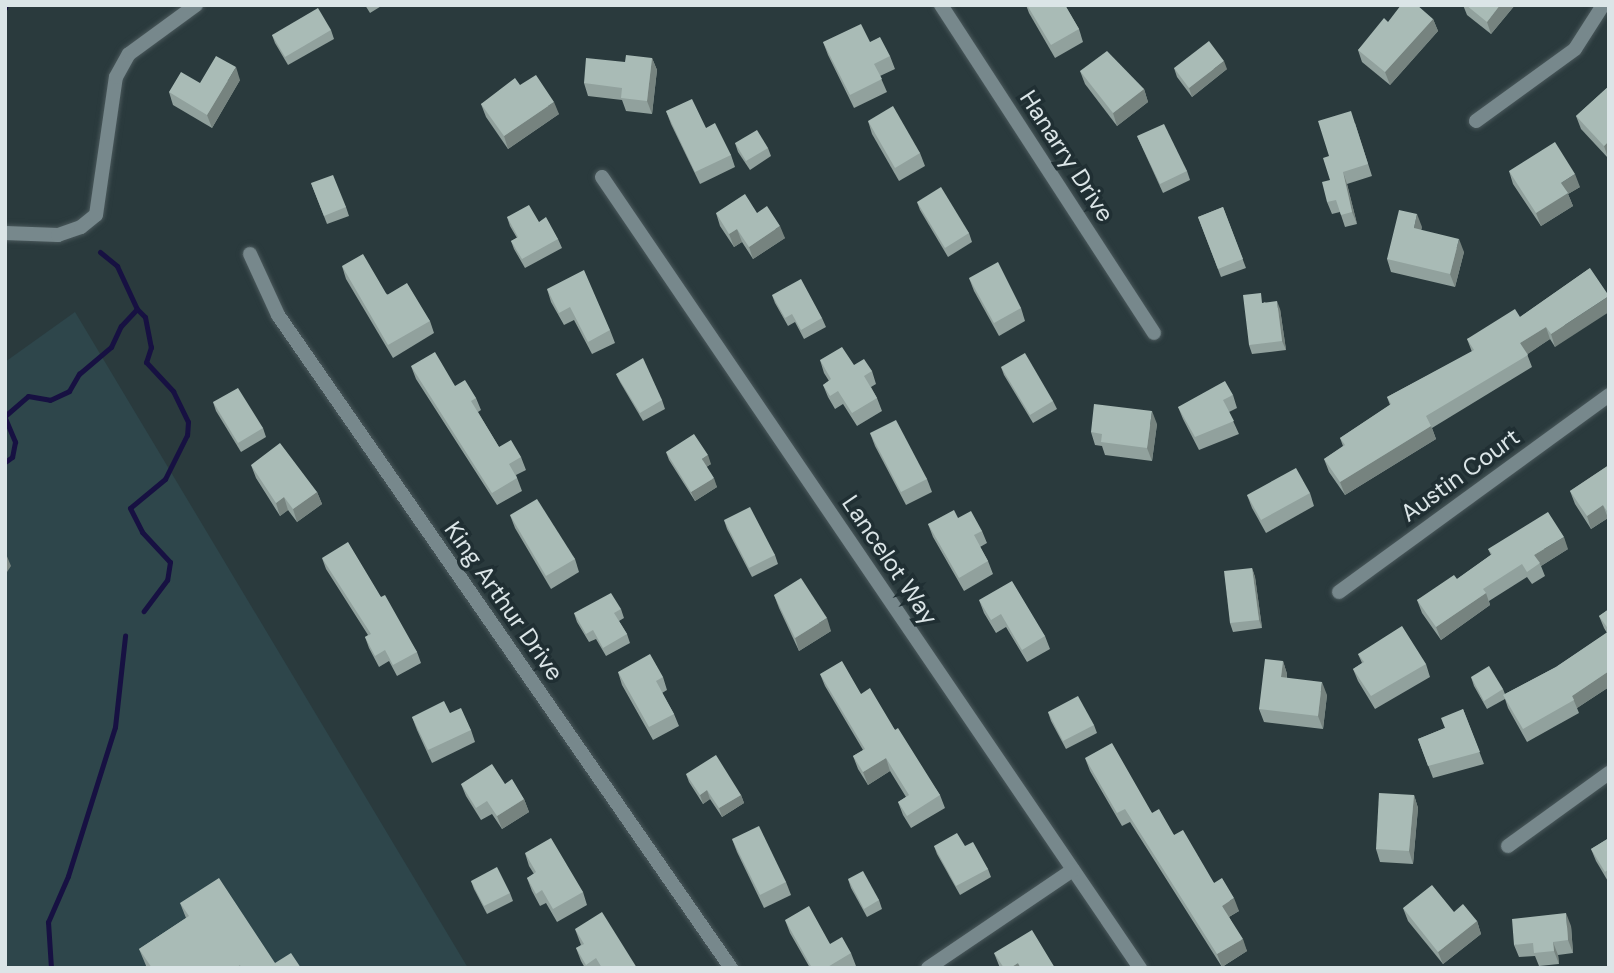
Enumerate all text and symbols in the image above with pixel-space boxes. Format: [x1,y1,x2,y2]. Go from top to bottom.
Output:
street label: Hanarry Drive [1014,85,1120,227]
street label: Austin Court [1395,422,1525,528]
street label: Lancelot Way [836,490,944,630]
street label: King Arthur Drive [439,516,569,686]

